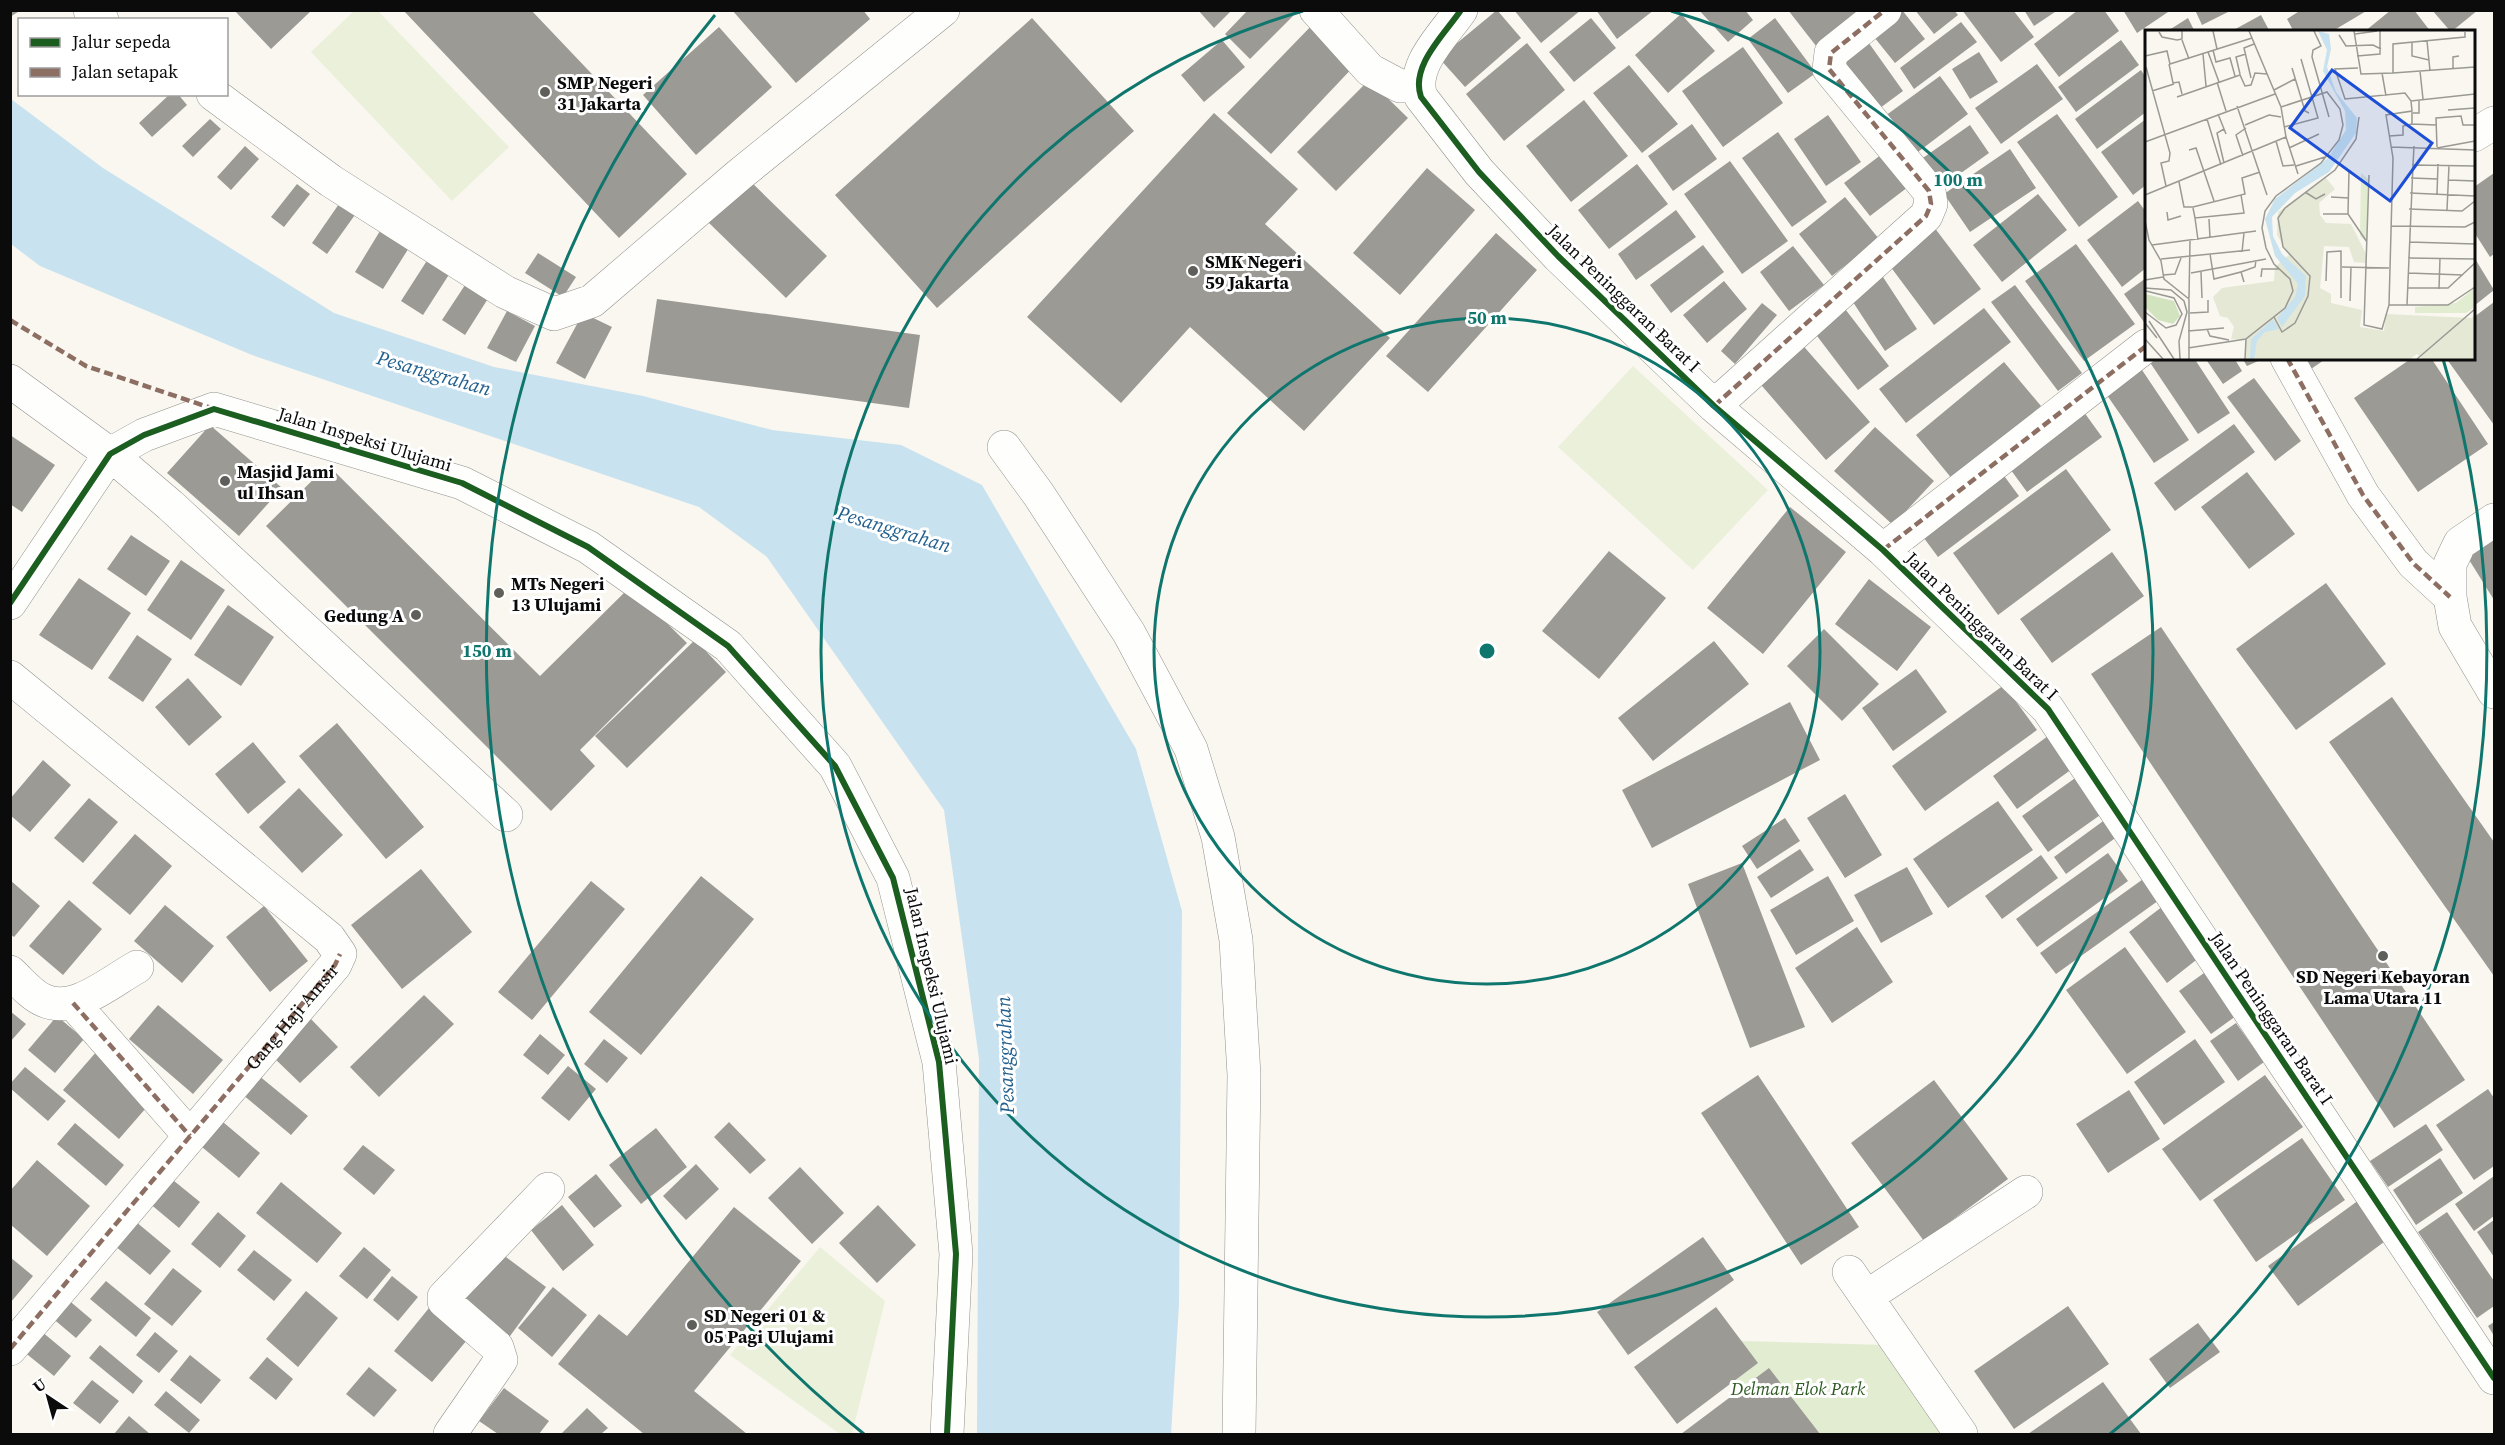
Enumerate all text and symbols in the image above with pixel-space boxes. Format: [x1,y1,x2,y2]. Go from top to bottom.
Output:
legend [18,18,228,96]
text: Jalur sepeda [71,29,171,54]
inset map [2145,30,2475,360]
text: Jalan setapak [71,59,178,84]
place label: SMP Negeri 31 Jakarta [557,70,653,116]
marker: SMP Negeri 31 Jakarta [538,85,552,99]
text: 100 m [1933,167,1983,192]
street label: Jalan Peninggaran Barat I [1541,218,1706,378]
place label: SMK Negeri 59 Jakarta [1205,249,1302,295]
marker: SMK Negeri 59 Jakarta [1186,264,1200,278]
text: 50 m [1467,305,1507,330]
water label: Pesanggrahan [373,343,495,403]
street label: Jalan Inspeksi Ulujami [274,400,455,477]
place label: Masjid Jami ul Ihsan [237,459,334,505]
marker: Masjid Jami ul Ihsan [218,474,232,488]
water label: Pesanggrahan [833,498,955,560]
street label: Jalan Peninggaran Barat I [1899,546,2064,706]
place label: MTs Negeri 13 Ulujami [511,571,605,617]
marker: MTs Negeri 13 Ulujami [492,586,506,600]
place label: Gedung A [324,603,404,628]
marker: Gedung A [409,608,423,622]
text: 150 m [462,638,512,663]
centre of rings [1477,641,1497,661]
street label: Jalan Inspeksi Ulujami [899,884,965,1067]
street label: Jalan Peninggaran Barat I [2204,926,2339,1109]
marker: SD Negeri Kebayoran Lama Utara 11 [2376,949,2390,963]
street label: Gang Haji Amsir [239,957,344,1075]
place label: SD Negeri Kebayoran Lama Utara 11 [2296,964,2470,1010]
water label: Pesanggrahan [989,995,1021,1115]
place label: SD Negeri 01 & 05 Pagi Ulujami [704,1303,834,1349]
marker: SD Negeri 01 & 05 Pagi Ulujami [685,1318,699,1332]
north arrow [18,1367,78,1427]
text: U [28,1372,51,1397]
park label: Delman Elok Park [1730,1376,1866,1401]

